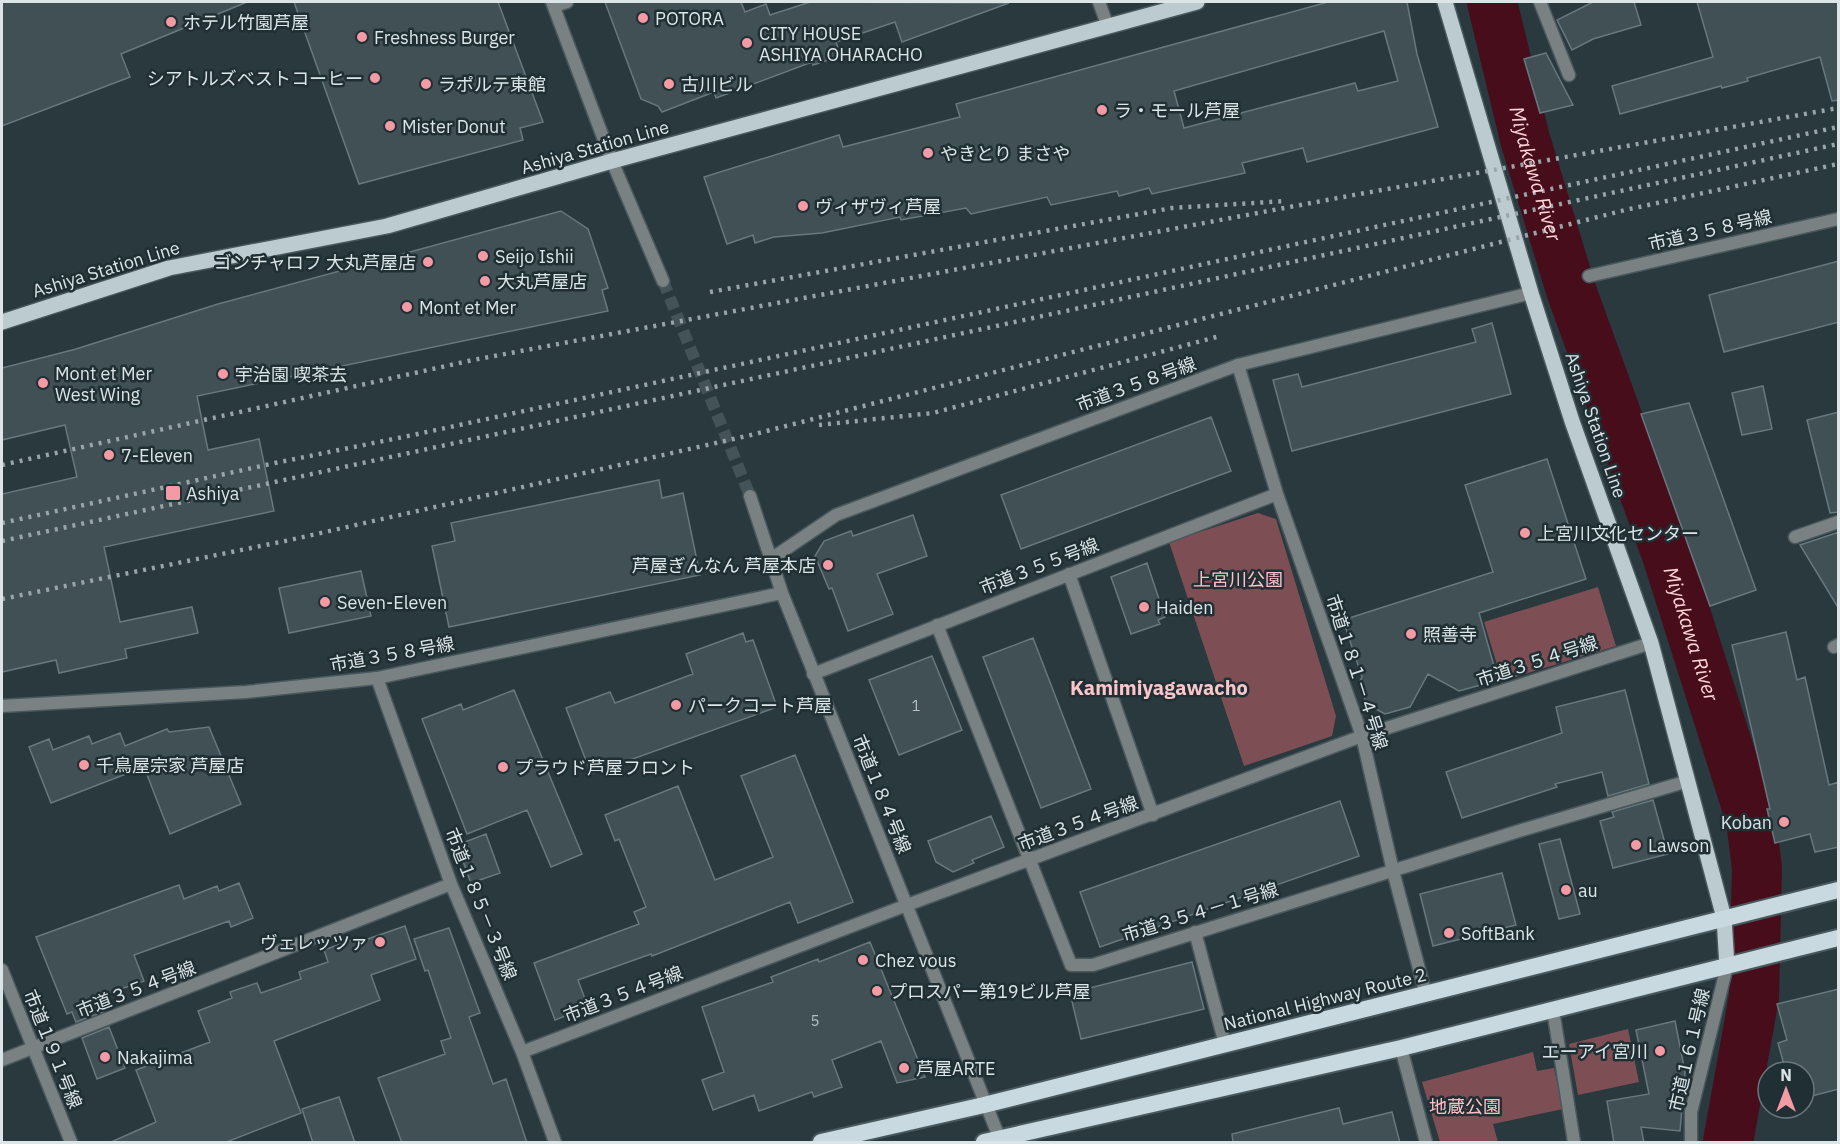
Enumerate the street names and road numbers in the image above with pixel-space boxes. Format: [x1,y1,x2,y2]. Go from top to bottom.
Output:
street label: Ashiya Station Line [518,115,672,179]
street label: 市道３５８号線 [1646,205,1774,255]
street label: Ashiya Station Line [29,236,183,302]
street label: Ashiya Station Line [1560,349,1632,501]
street label: 市道３５８号線 [1073,352,1199,416]
street label: 市道３５５号線 [976,533,1102,599]
street label: 市道１８１－４号線 [1321,591,1393,753]
street label: 市道３５４号線 [1474,631,1600,691]
street label: 市道３５８号線 [328,632,456,676]
street label: 市道１８４号線 [848,731,916,857]
street label: 市道３５４号線 [1015,791,1141,855]
street label: 市道１８５－３号線 [440,825,522,983]
street label: 市道３５４－１号線 [1119,877,1281,947]
street label: 市道３５４号線 [73,956,199,1022]
street label: 市道３５４号線 [560,961,686,1027]
street label: National Highway Route 2 [1221,963,1429,1035]
street label: 市道１９１号線 [19,986,87,1112]
street label: 市道１６１号線 [1664,986,1714,1114]

